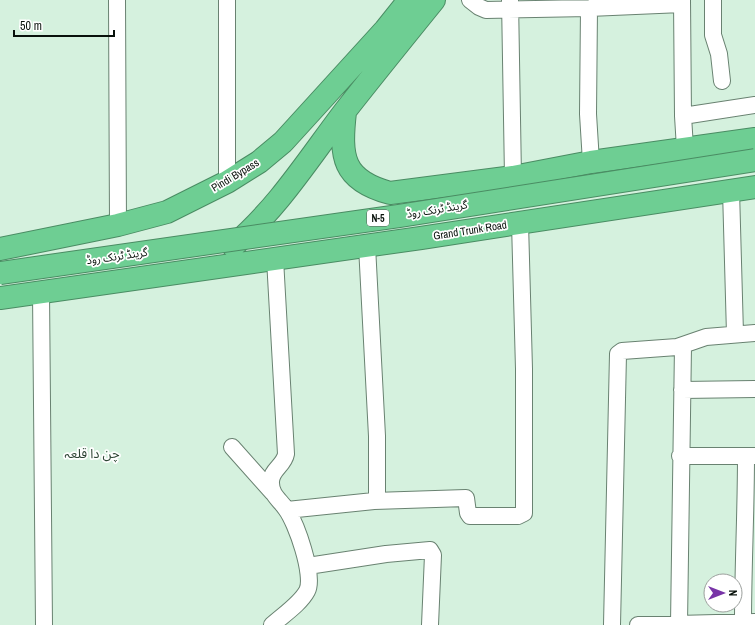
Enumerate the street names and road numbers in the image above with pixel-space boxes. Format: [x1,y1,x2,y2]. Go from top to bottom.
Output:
street label: Pindi Bypass [209,155,262,195]
street label: گرینڈ ٹرنک روڈ [405,197,469,221]
road number: N-5 [367,210,389,226]
street label: Grand Trunk Road [432,217,508,243]
street label: گرینڈ ٹرنک روڈ [85,245,149,267]

